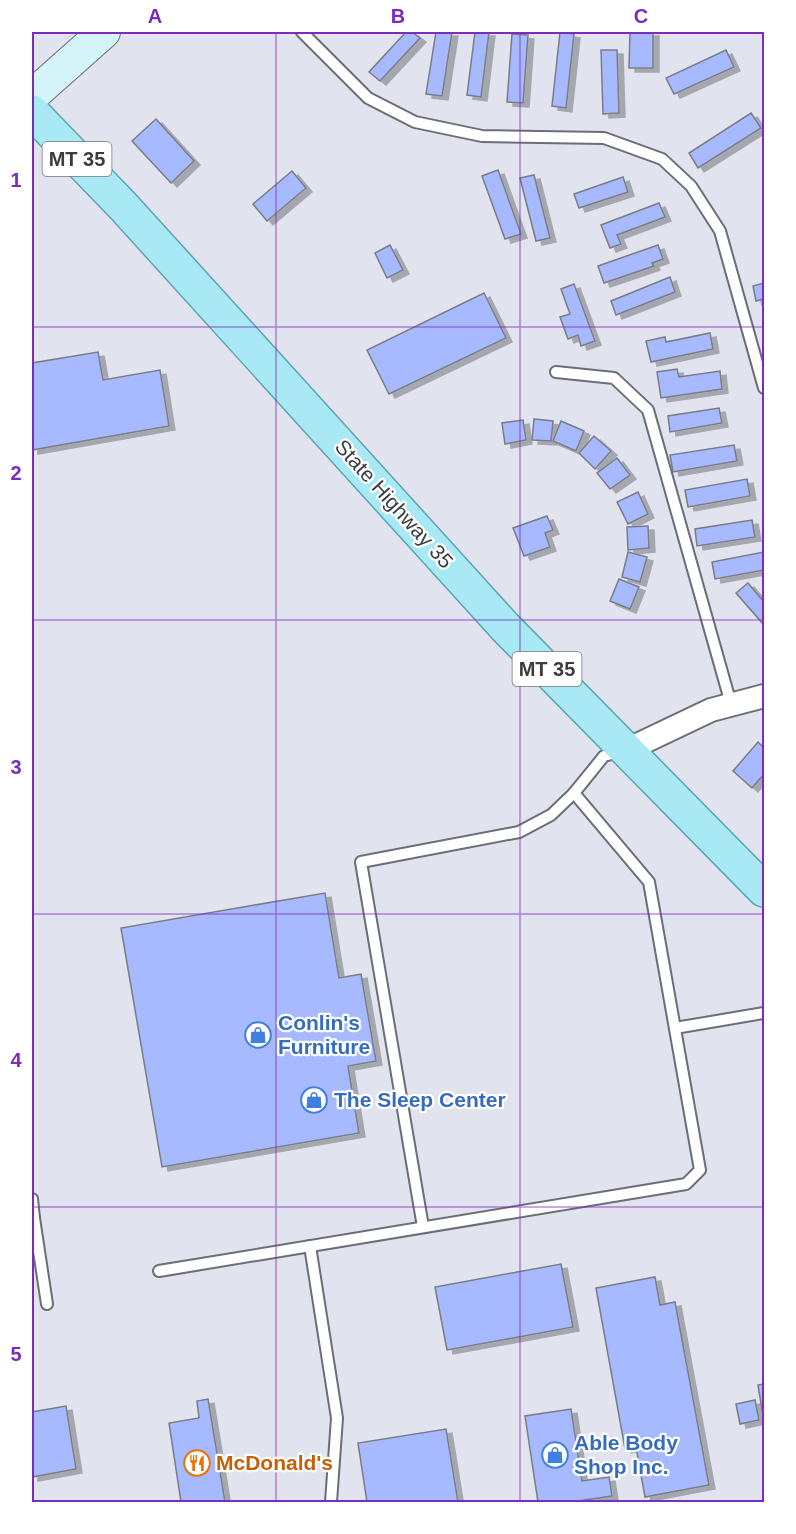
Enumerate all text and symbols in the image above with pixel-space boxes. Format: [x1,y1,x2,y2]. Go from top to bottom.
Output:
text: A [148,5,162,27]
text: B [391,5,405,27]
text: C [634,5,648,27]
road number: MT 35 [42,142,112,176]
text: 1 [10,169,22,191]
street label: State Highway 35 [331,435,458,573]
text: 2 [10,462,22,484]
road number: MT 35 [512,652,582,686]
text: 3 [10,756,22,778]
place label: Conlin's Furniture [278,1011,370,1058]
shop icon: Conlin's Furniture [243,1020,273,1050]
text: 4 [10,1049,22,1071]
shop icon: The Sleep Center [299,1085,329,1115]
place label: The Sleep Center [334,1088,506,1111]
text: 5 [10,1343,22,1365]
place label: Able Body Shop Inc. [574,1431,678,1478]
shop icon: Able Body Shop Inc. [540,1440,570,1470]
restaurant icon: McDonald's [182,1448,212,1478]
place label: McDonald's [216,1451,333,1474]

